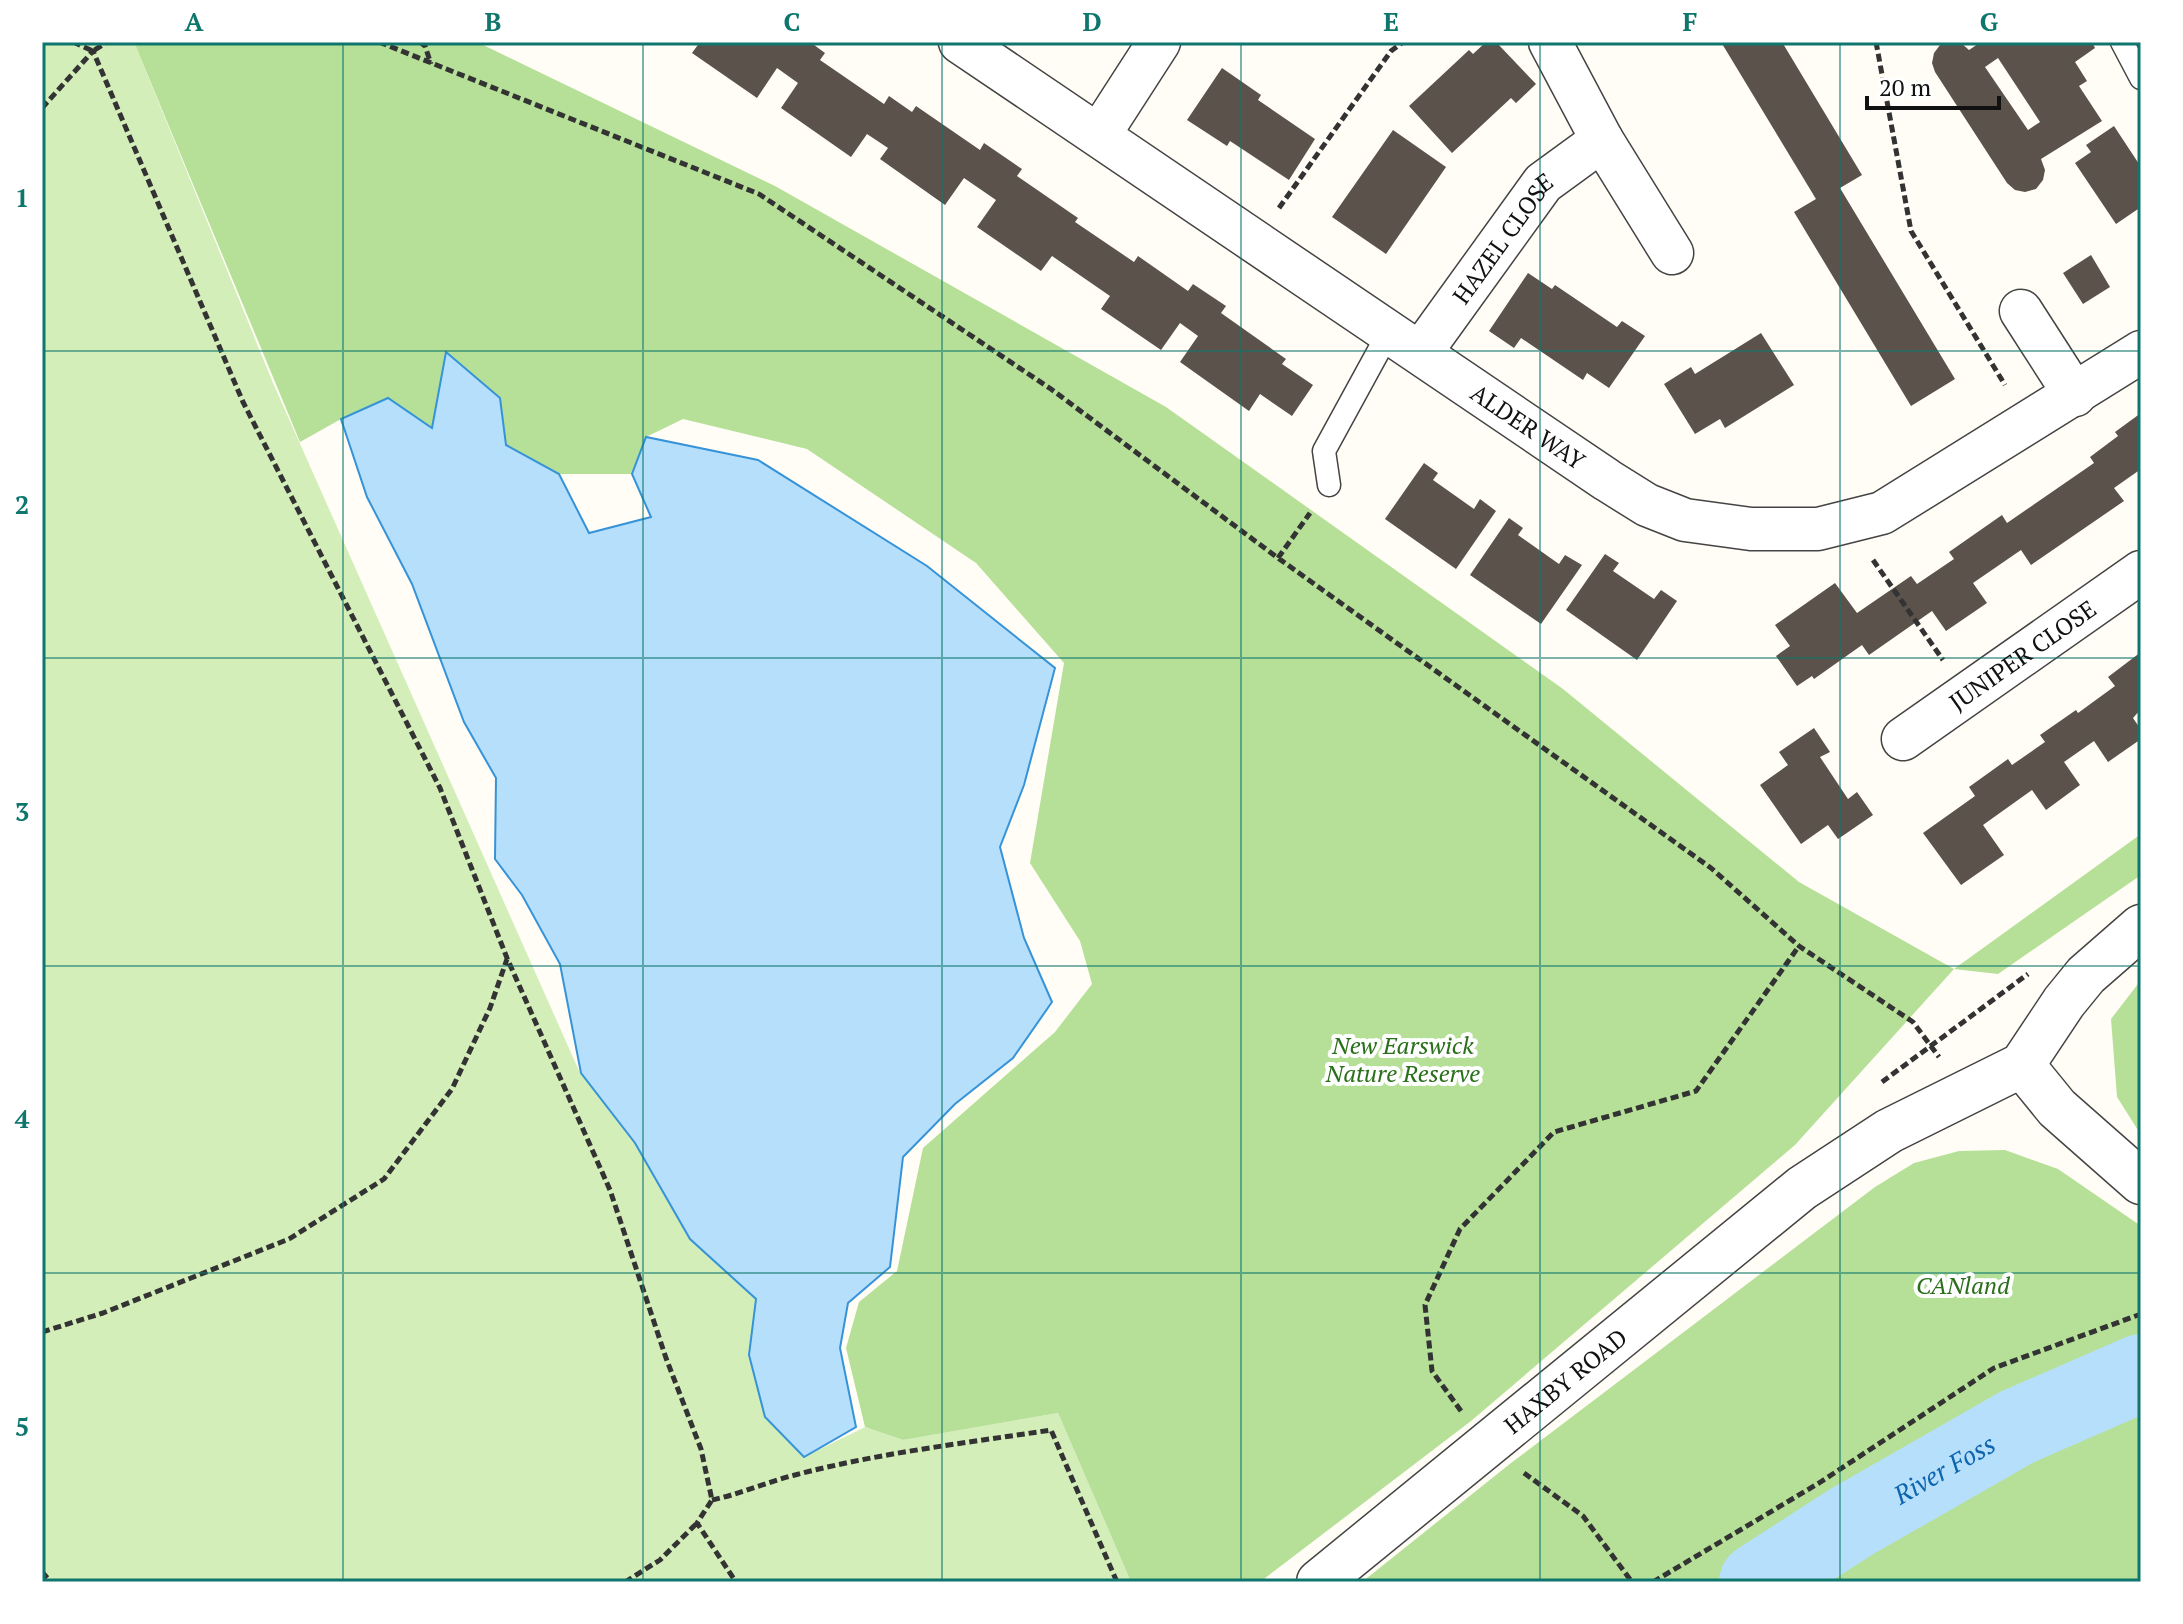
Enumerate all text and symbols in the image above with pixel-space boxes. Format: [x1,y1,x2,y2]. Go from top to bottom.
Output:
text: A [185,4,204,38]
text: B [485,4,501,38]
text: C [784,4,800,38]
text: D [1082,4,1102,38]
text: E [1383,4,1399,38]
text: F [1683,4,1698,38]
text: G [1980,4,1999,38]
scale bar [1867,60,1999,110]
text: 20 m [1879,71,1931,103]
street label: HAZEL CLOSE [1445,165,1559,310]
text: 1 [15,180,29,214]
street label: ALDER WAY [1465,376,1592,477]
text: 2 [15,487,29,521]
street label: JUNIPER CLOSE [1943,593,2102,718]
text: 3 [15,794,29,828]
park label: New Earswick Nature Reserve [1325,1029,1480,1089]
text: 4 [15,1101,30,1135]
park label: CANland [1916,1269,2011,1301]
street label: HAXBY ROAD [1497,1321,1634,1441]
text: 5 [15,1409,29,1443]
water label: River Foss [1886,1426,2001,1512]

